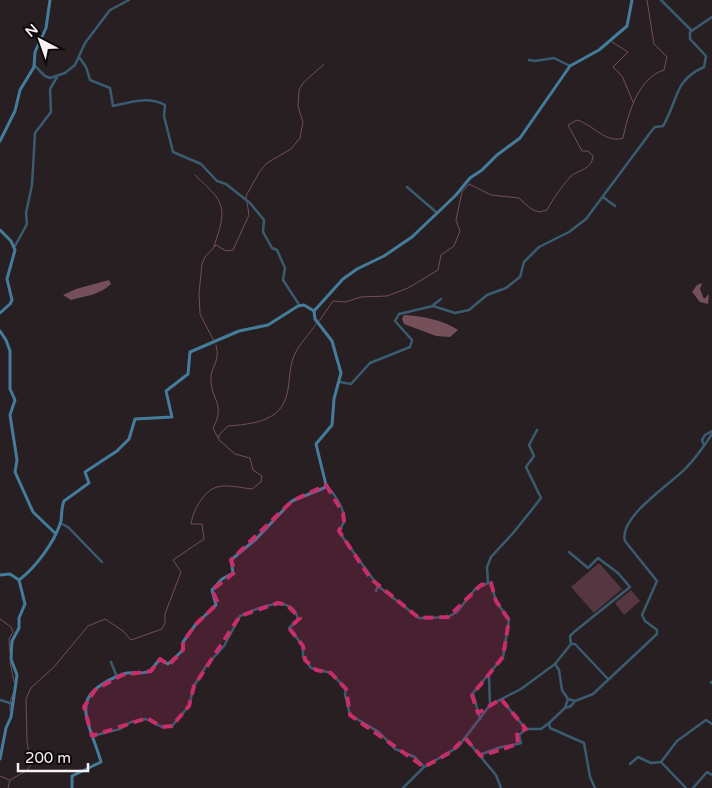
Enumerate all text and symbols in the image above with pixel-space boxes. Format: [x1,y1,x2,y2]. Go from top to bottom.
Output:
north arrow [15,15,65,65]
text: N [22,20,42,41]
scale bar [18,740,88,772]
text: 200 m [25,749,71,767]

